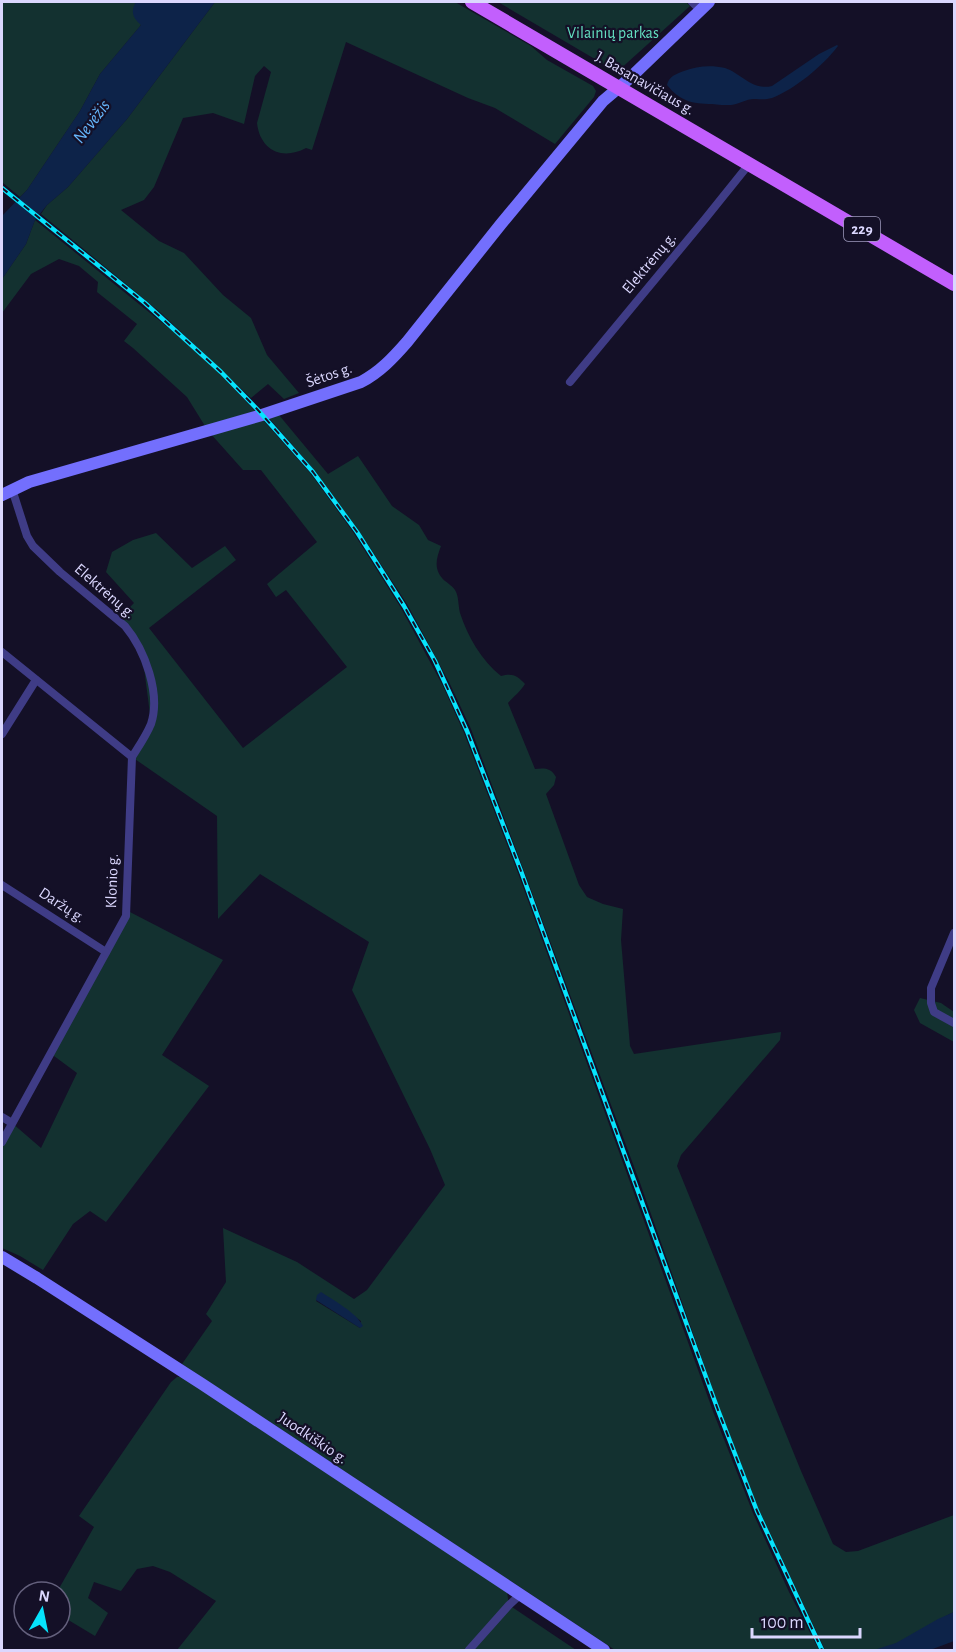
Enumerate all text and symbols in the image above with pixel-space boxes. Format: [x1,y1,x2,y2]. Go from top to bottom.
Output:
park label: Vilainių parkas [567,25,659,41]
street label: J. Basanavičiaus g. [593,48,697,118]
water label: Nevėžis [70,97,114,147]
road number: 229 [844,217,880,241]
street label: Elektrėnų g. [619,229,679,297]
street label: Šėtos g. [303,358,354,390]
street label: Elektrėnų g. [72,561,138,621]
street label: Klonio g. [103,853,121,909]
street label: Daržų g. [36,884,88,926]
street label: Juodkiškio g. [276,1409,350,1467]
north arrow [12,1580,72,1640]
text: N [37,1587,51,1605]
scale bar [752,1601,860,1639]
text: 100 m [761,1614,804,1632]

